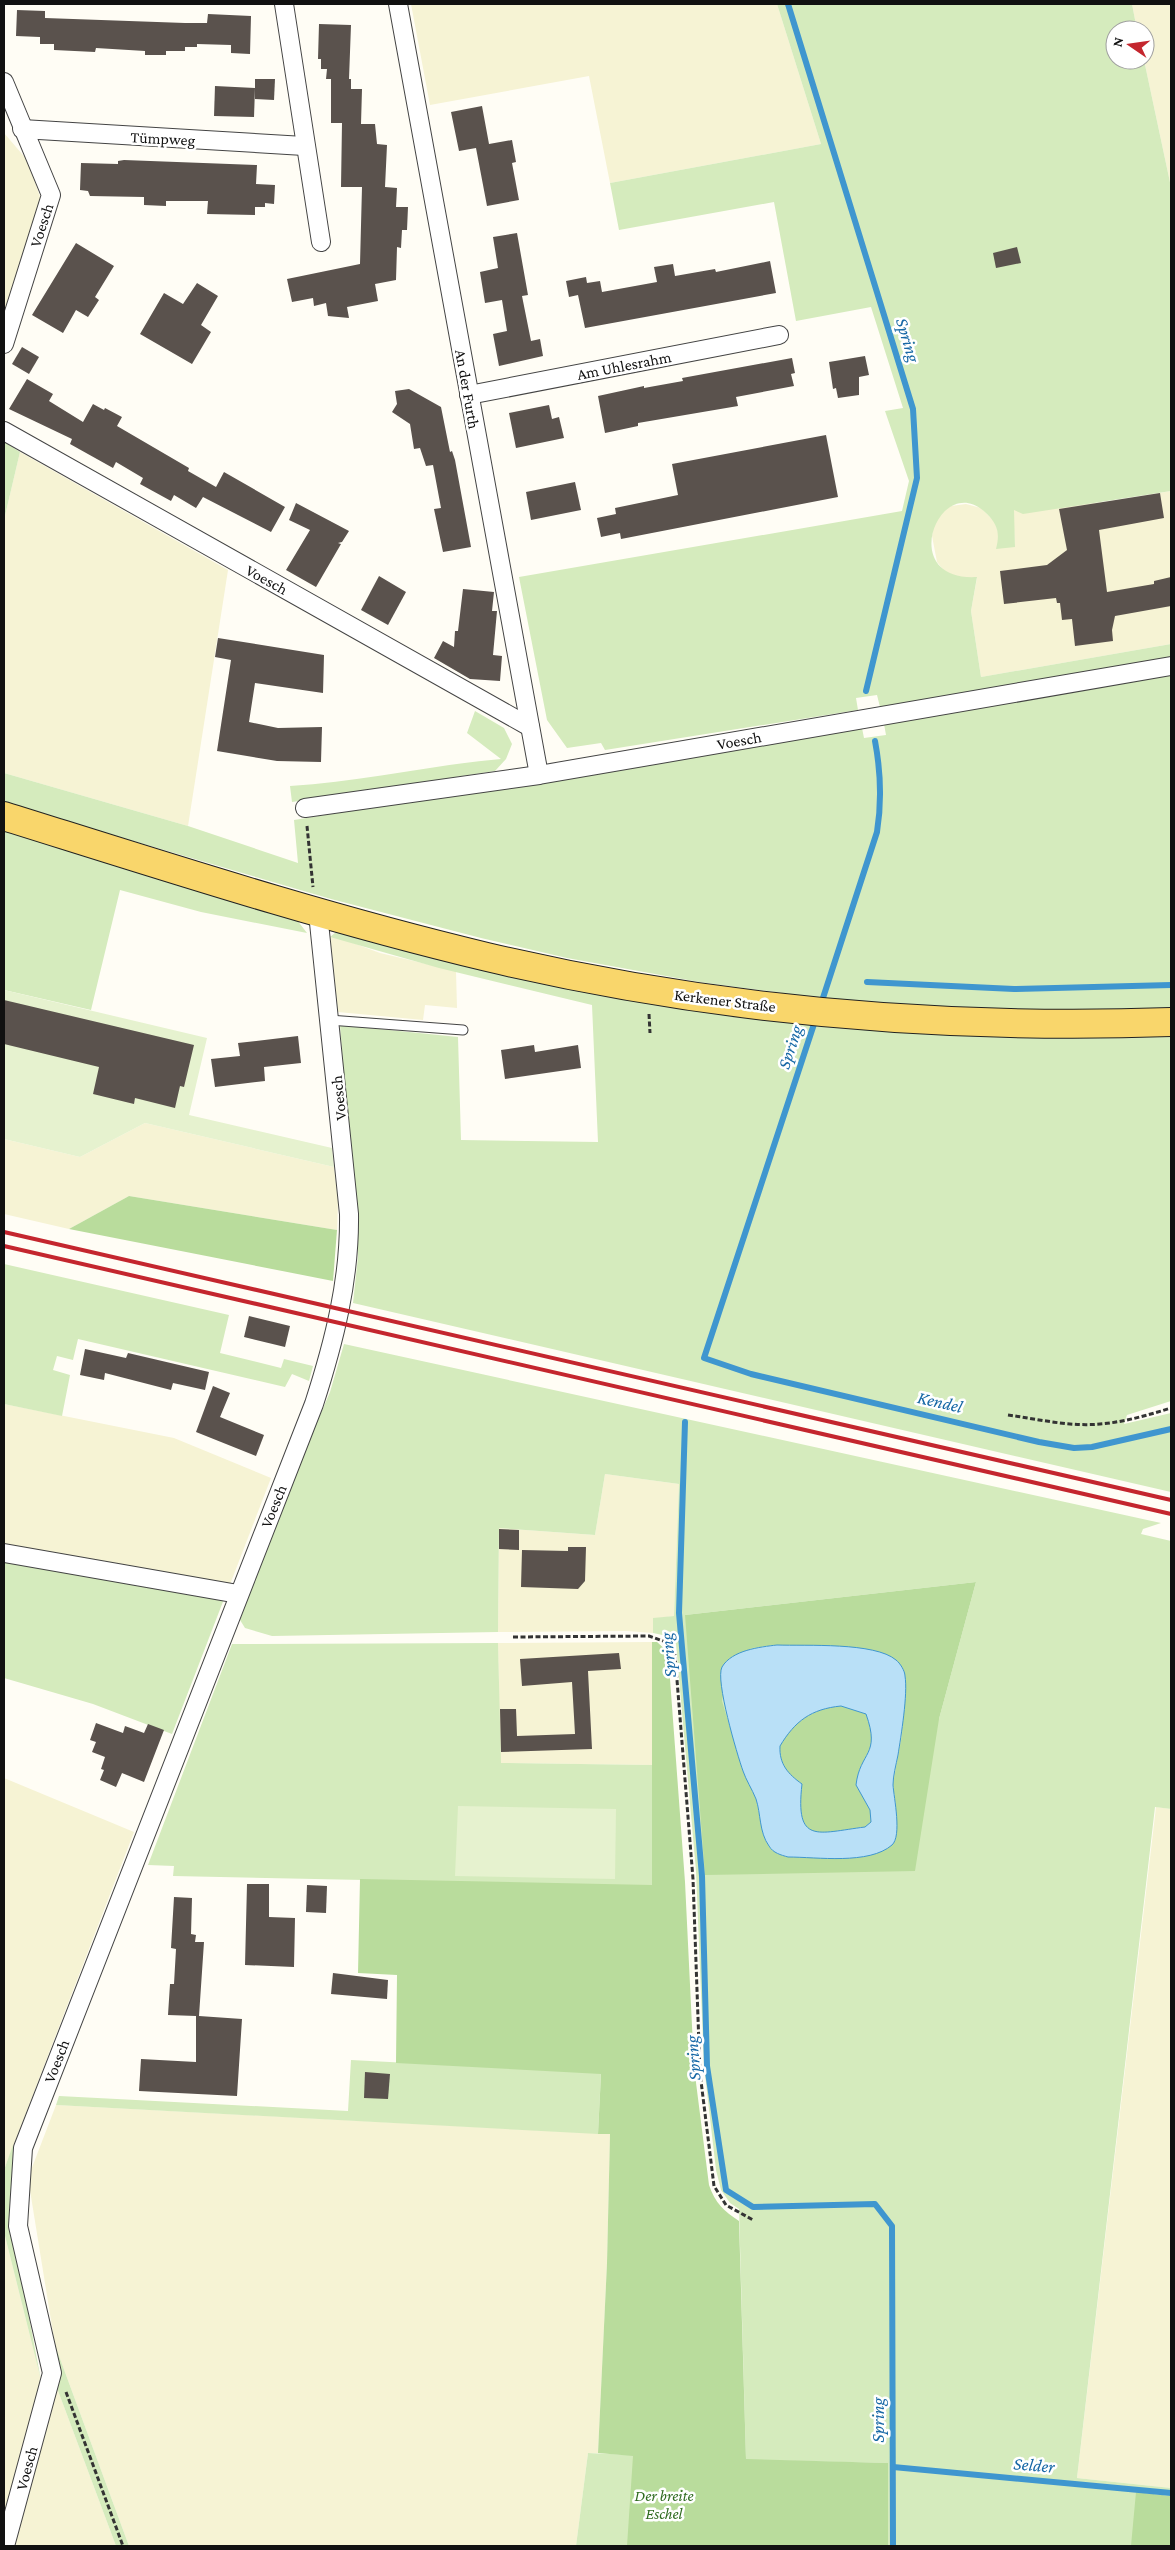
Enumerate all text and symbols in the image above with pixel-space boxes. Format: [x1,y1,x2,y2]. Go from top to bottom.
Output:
north arrow [1105,20,1155,70]
text: N [1108,35,1126,49]
street label: Tümpweg [130,128,196,150]
street label: Voesch [26,201,57,249]
water label: Spring [892,315,924,365]
street label: An der Furth [452,348,483,431]
street label: Am Uhlesrahm [576,348,673,383]
street label: Voesch [243,561,291,598]
street label: Voesch [716,728,763,753]
street label: Kerkener Straße [673,986,777,1015]
water label: Spring [773,1021,807,1072]
street label: Voesch [328,1074,349,1121]
water label: Kendel [916,1387,965,1417]
street label: Voesch [257,1482,290,1530]
water label: Spring [656,1631,680,1678]
water label: Spring [681,2034,705,2081]
street label: Voesch [40,2037,73,2085]
water label: Spring [868,2396,888,2443]
street label: Voesch [12,2444,41,2492]
water label: Selder [1013,2453,1056,2477]
park label: Der breite Eschel [635,2487,693,2522]

